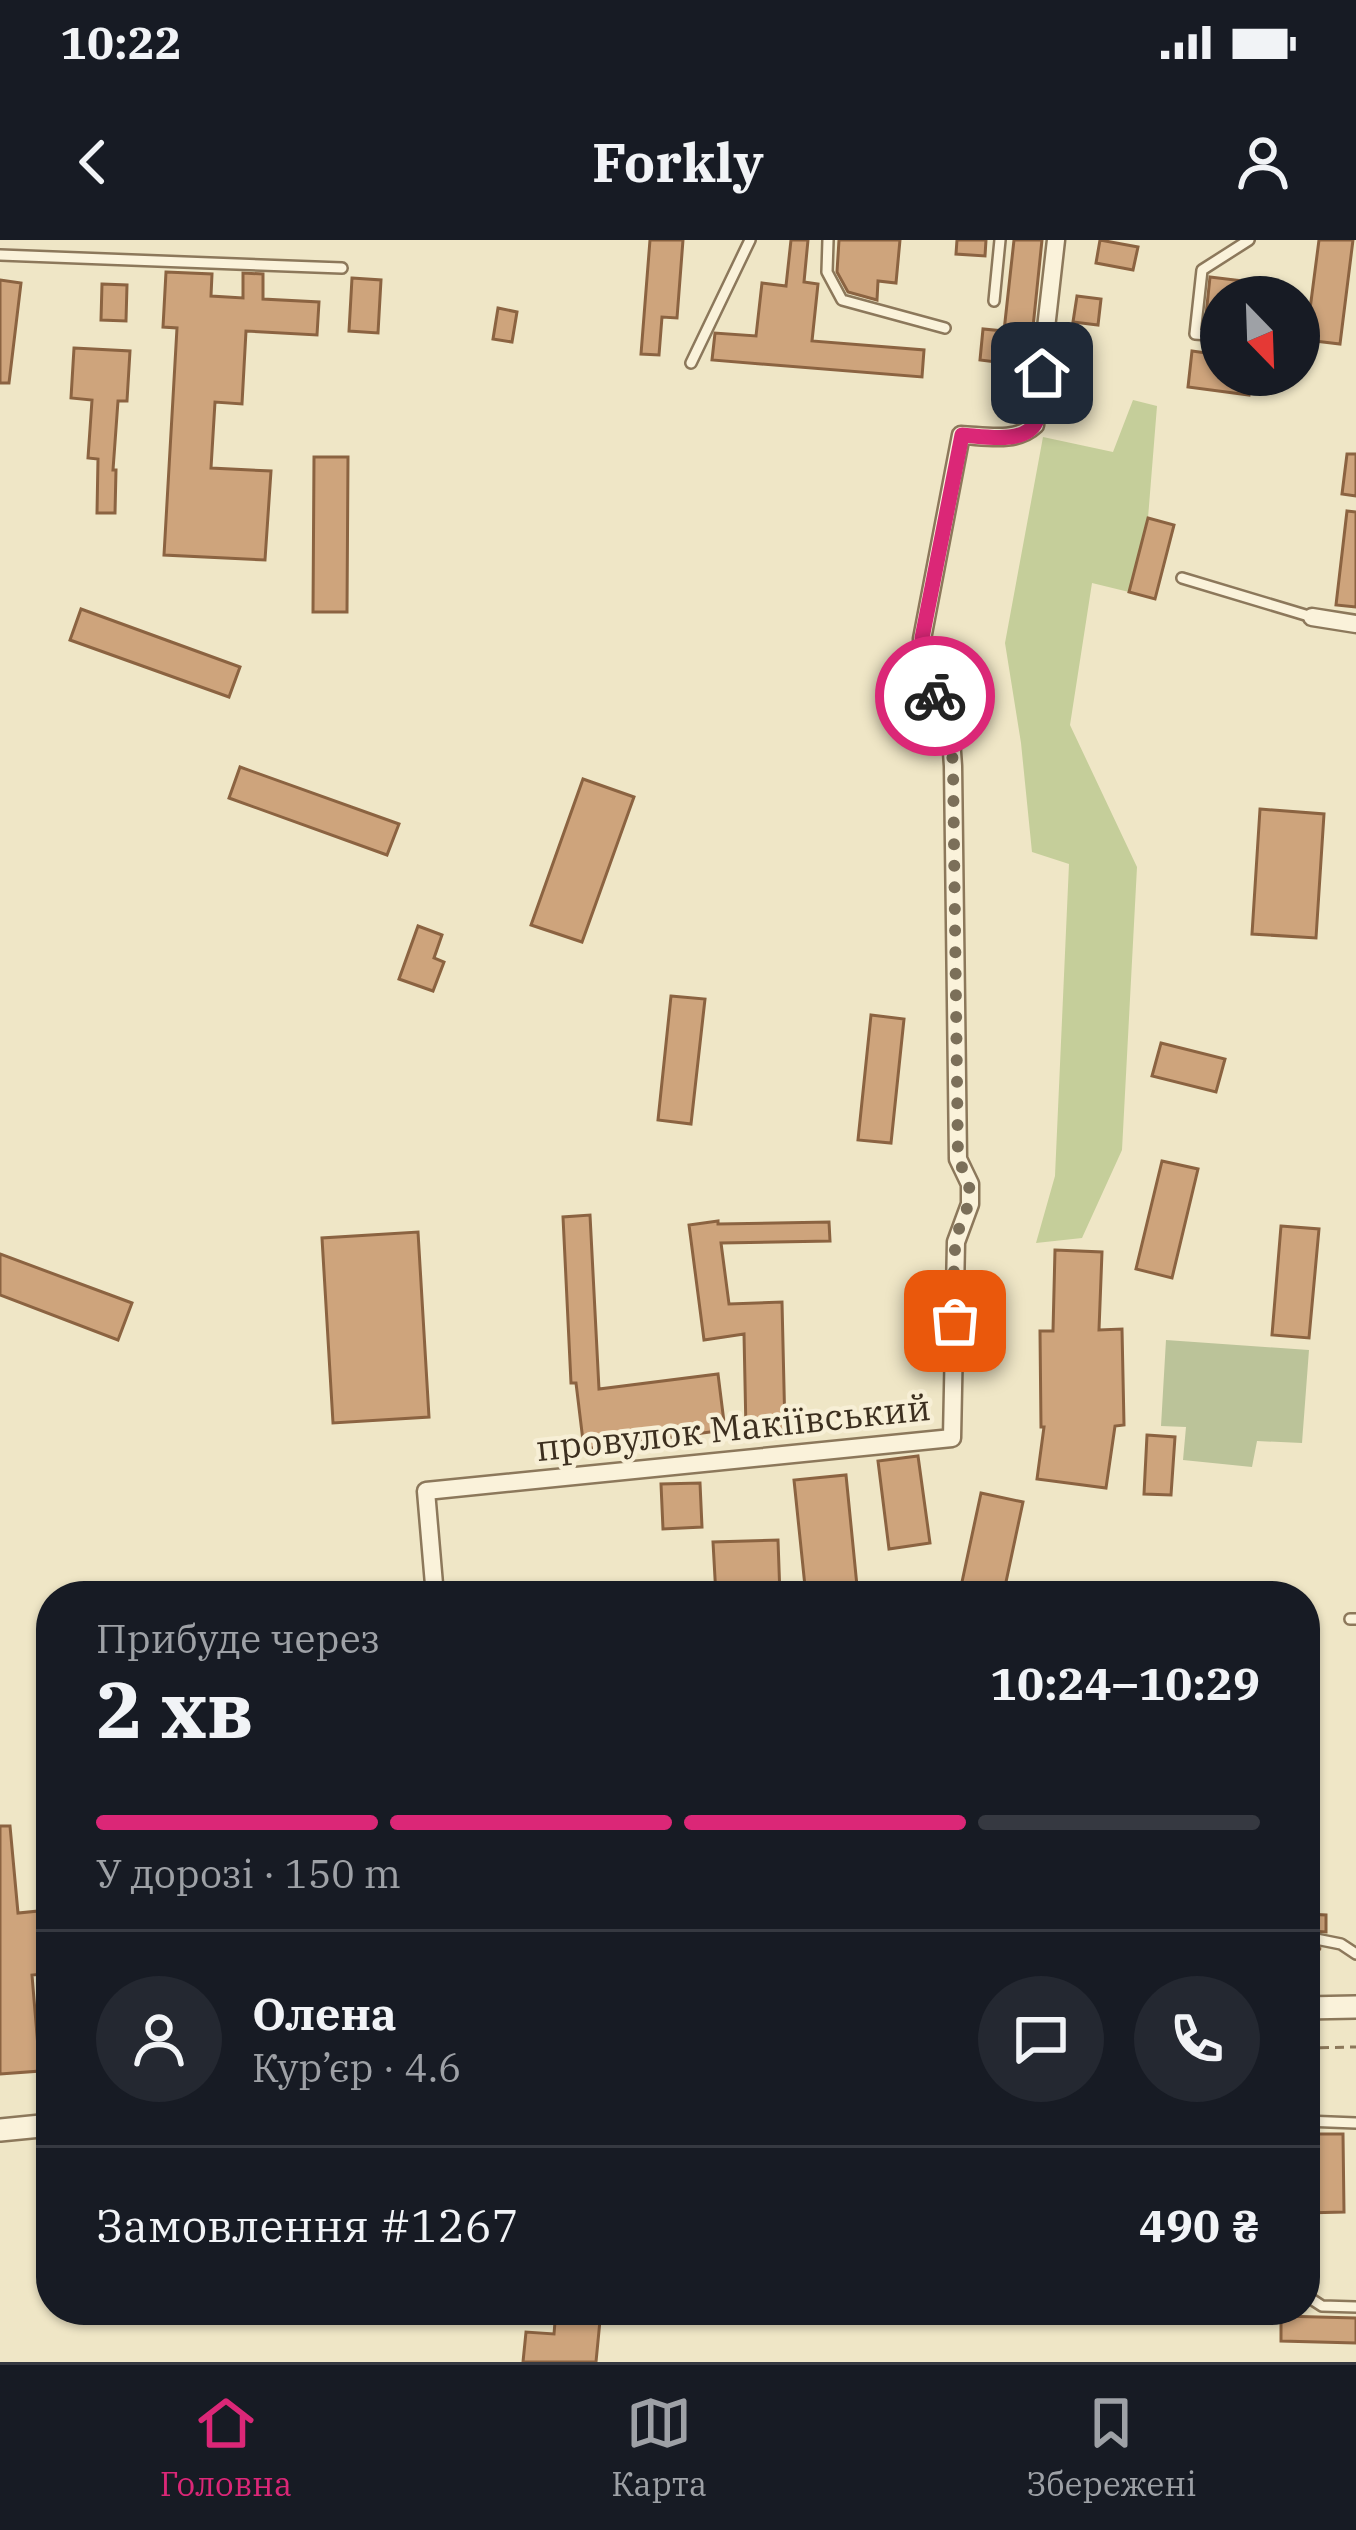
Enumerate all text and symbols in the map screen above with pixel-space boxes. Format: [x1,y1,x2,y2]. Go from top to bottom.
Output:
text: 10:22 [60,13,182,71]
text: Forkly [592,127,764,197]
icon: back [60,129,126,195]
icon: person [1230,129,1296,195]
north arrow [1200,276,1320,396]
map controls [1200,276,1320,396]
pin [991,322,1093,424]
icon: home [1009,340,1075,406]
courier [875,636,995,756]
icon: bike [902,663,968,729]
pin [904,1270,1006,1372]
icon: bag [922,1288,988,1354]
street label: провулок Макіївський [533,1383,933,1471]
text: Прибуде через [96,1613,380,1664]
text: 10:24–10:29 [990,1654,1260,1712]
text: 2 хв [96,1658,253,1759]
text: У дорозі · 150 m [96,1848,401,1899]
button: person [96,1976,222,2102]
button: chat [978,1976,1104,2102]
button: phone [1134,1976,1260,2102]
text: Олена [252,1984,397,2042]
text: Кур’єр · 4.6 [252,2042,462,2093]
text: Замовлення #1267 [96,2196,519,2254]
text: 490 ₴ [1139,2196,1260,2254]
tab: Головна [160,2390,292,2505]
tab: Карта [611,2390,707,2505]
tab: Збережені [1026,2390,1196,2505]

